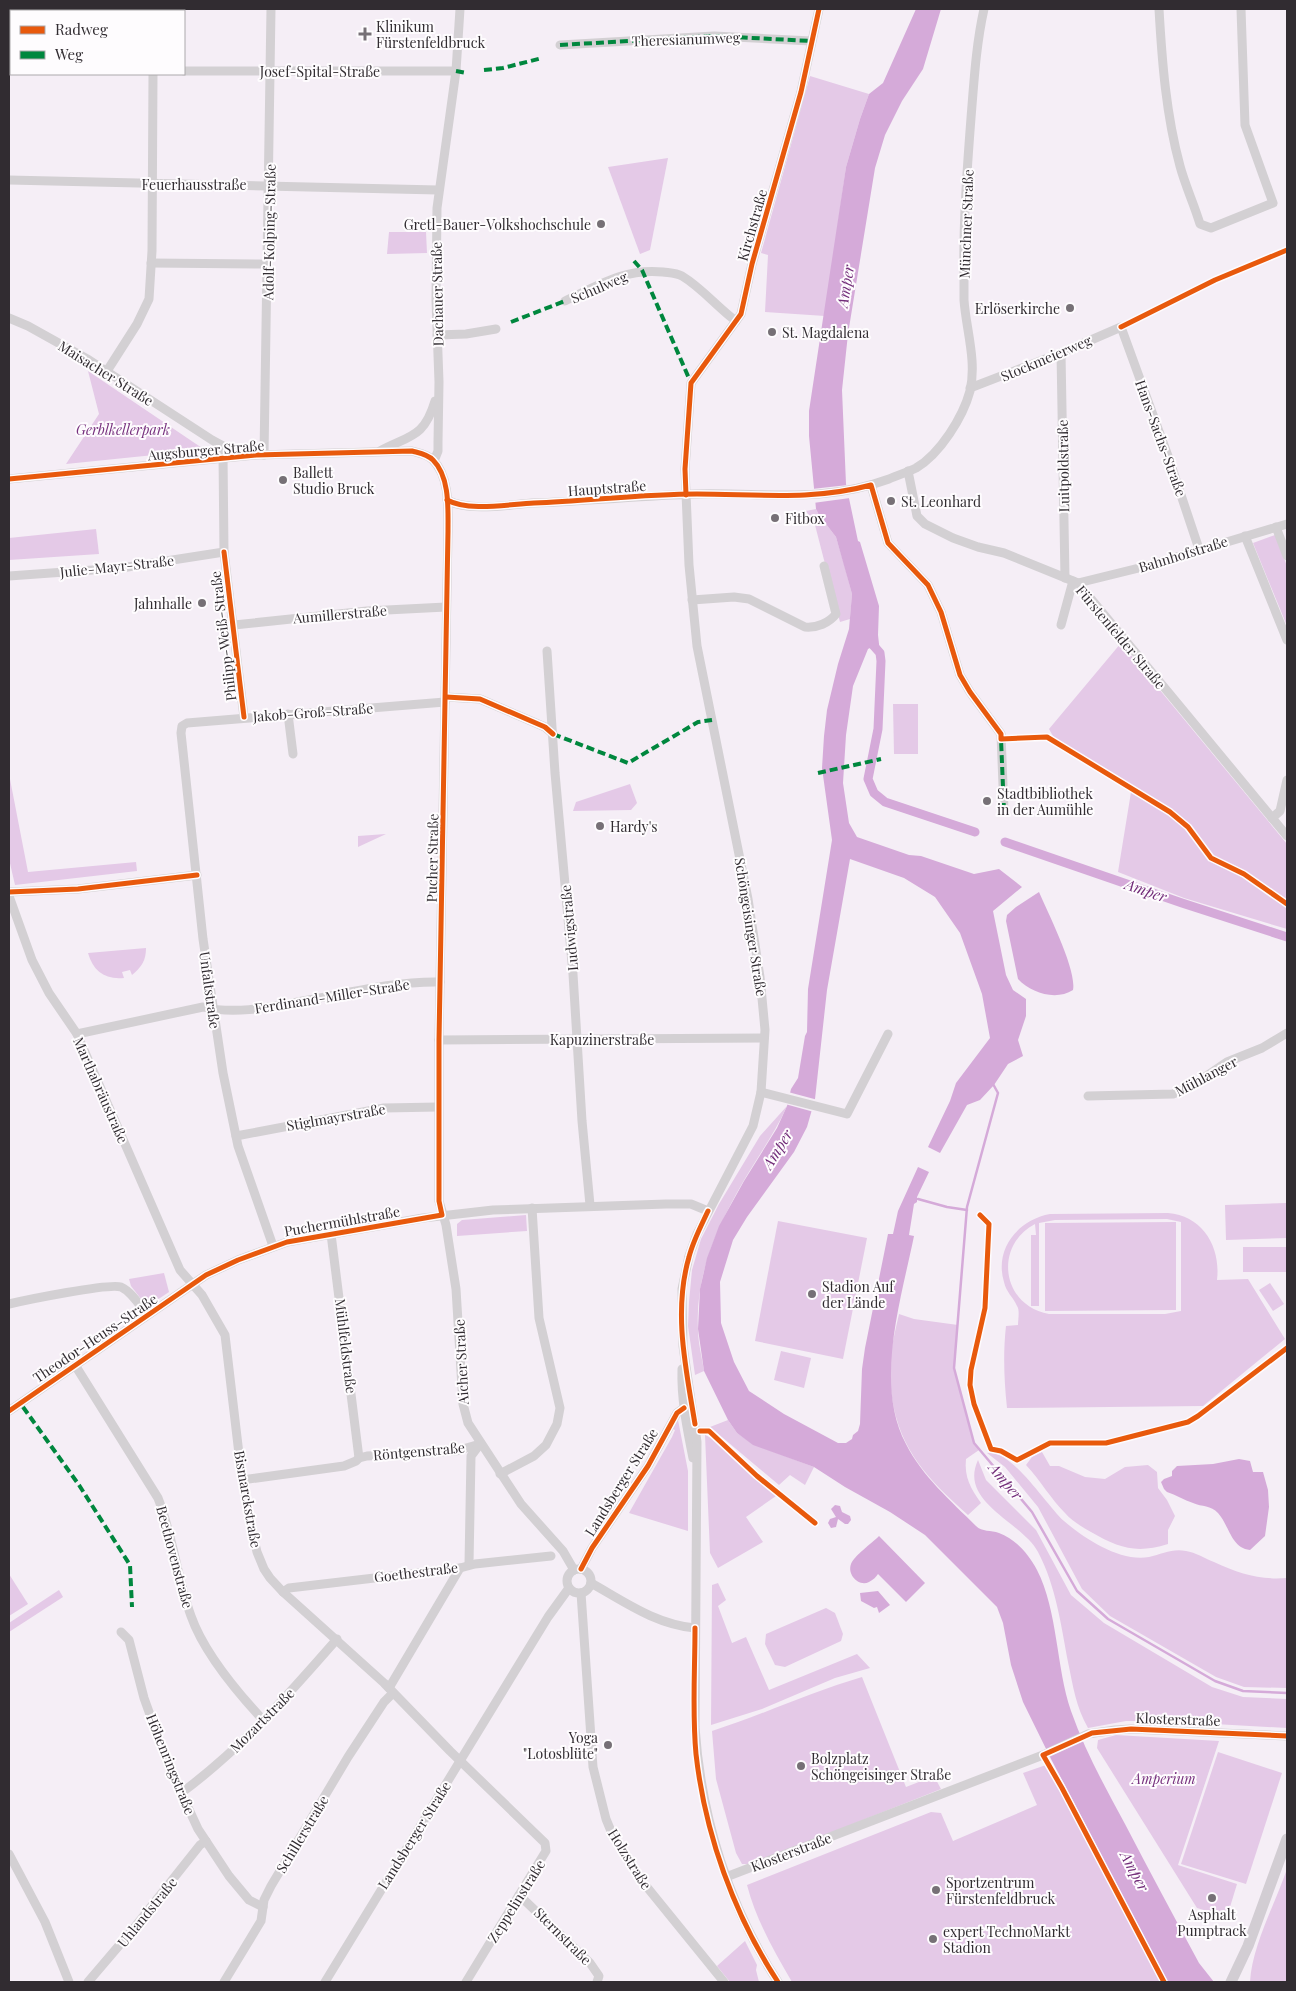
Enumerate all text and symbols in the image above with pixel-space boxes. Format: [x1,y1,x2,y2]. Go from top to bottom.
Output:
legend [10,10,185,75]
place label: Klinikum Fürstenfeldbruck [376,17,486,52]
text: Radweg [55,19,108,39]
marker: Klinikum Fürstenfeldbruck [358,27,372,41]
street label: Theresianumweg [632,28,741,50]
text: Weg [54,44,83,64]
street label: Josef-Spital-Straße [259,62,380,81]
street label: Adolf-Kolping-Straße [258,164,280,301]
street label: Münchner Straße [955,169,977,279]
street label: Feuerhausstraße [141,175,247,194]
street label: Kirchstraße [733,187,771,263]
place label: Gretl-Bauer-Volkshochschule [404,215,591,234]
marker: Gretl-Bauer-Volkshochschule [595,218,607,230]
street label: Dachauer Straße [427,242,447,346]
water label: Amper [831,263,858,311]
street label: Schulweg [568,266,631,307]
place label: Erlöserkirche [975,299,1060,318]
marker: Erlöserkirche [1064,302,1076,314]
place label: St. Magdalena [782,323,869,342]
marker: St. Magdalena [766,326,778,338]
street label: Stockmeierweg [998,330,1095,386]
street label: Maisacher Straße [55,336,157,410]
street label: Hans-Sachs-Straße [1131,377,1191,499]
street label: Luitpoldstraße [1053,419,1073,513]
park label: Gerblkellerpark [76,420,170,439]
street label: Augsburger Straße [146,435,265,465]
place label: Ballett Studio Bruck [293,463,375,498]
marker: Ballett Studio Bruck [277,474,289,486]
street label: Hauptstraße [567,476,647,500]
place label: St. Leonhard [901,492,981,511]
marker: St. Leonhard [885,495,897,507]
place label: Fitbox [785,509,825,528]
marker: Fitbox [769,512,781,524]
street label: Bahnhofstraße [1136,531,1230,577]
street label: Julie-Mayr-Straße [58,551,175,582]
street label: Philipp-Weiß-Straße [206,570,240,702]
street label: Fürstenfelder Straße [1072,581,1170,693]
place label: Jahnhalle [133,594,192,613]
marker: Jahnhalle [196,597,208,609]
street label: Aumillerstraße [291,600,388,628]
street label: Jakob-Groß-Straße [251,698,374,726]
place label: Stadtbibliothek in der Aumühle [997,784,1093,819]
marker: Stadtbibliothek in der Aumühle [981,795,993,807]
street label: Pucher Straße [422,813,442,903]
place label: Hardy's [610,817,658,836]
marker: Hardy's [594,820,606,832]
street label: Schöngeisinger Straße [731,856,771,998]
water label: Amper [1121,873,1170,907]
street label: Ludwigstraße [556,884,582,972]
street label: Unfaltstraße [195,950,225,1030]
street label: Ferdinand-Miller-Straße [253,974,411,1018]
street label: Kapuzinerstraße [550,1030,654,1049]
street label: Marthabräustraße [69,1034,133,1146]
street label: Mühlanger [1171,1051,1241,1100]
street label: Stiglmayrstraße [285,1099,387,1135]
water label: Amper [756,1125,797,1174]
street label: Puchermühlstraße [283,1201,401,1241]
place label: Stadion Auf der Lände [822,1277,895,1312]
marker: Stadion Auf der Lände [806,1288,818,1300]
street label: Theodor-Heuss-Straße [29,1289,161,1387]
street label: Mühlfeldstraße [331,1297,361,1395]
street label: Aicher Straße [449,1319,473,1406]
street label: Landsberger Straße [580,1424,662,1540]
street label: Röntgenstraße [372,1438,466,1464]
street label: Bismarckstraße [230,1449,266,1549]
water label: Amper [983,1457,1028,1504]
street label: Beethovenstraße [152,1504,198,1610]
street label: Goethestraße [373,1557,459,1587]
street label: Mozartstraße [226,1684,298,1756]
street label: Klosterstraße [1135,1708,1221,1730]
street label: Höhenringstraße [142,1711,200,1817]
place label: Yoga "Lotosblüte" [523,1728,598,1763]
marker: Yoga "Lotosblüte" [602,1739,614,1751]
place label: Bolzplatz Schöngeisinger Straße [811,1749,951,1784]
marker: Bolzplatz Schöngeisinger Straße [795,1760,807,1772]
park label: Amperium [1130,1769,1196,1788]
street label: Landsberger Straße [373,1777,455,1893]
street label: Schillerstraße [271,1792,333,1876]
street label: Holzstraße [604,1825,656,1893]
street label: Klosterstraße [748,1828,834,1876]
water label: Amper [1115,1846,1154,1895]
street label: Zeppelinstraße [483,1856,549,1946]
street label: Uhlandstraße [113,1873,181,1951]
place label: Sportzentrum Fürstenfeldbruck [946,1873,1056,1908]
marker: Sportzentrum Fürstenfeldbruck [930,1884,942,1896]
marker: Asphalt Pumptrack [1206,1892,1218,1904]
street label: Sternstraße [530,1903,596,1969]
place label: Asphalt Pumptrack [1177,1905,1247,1940]
place label: expert TechnoMarkt Stadion [943,1922,1071,1957]
marker: expert TechnoMarkt Stadion [927,1933,939,1945]

